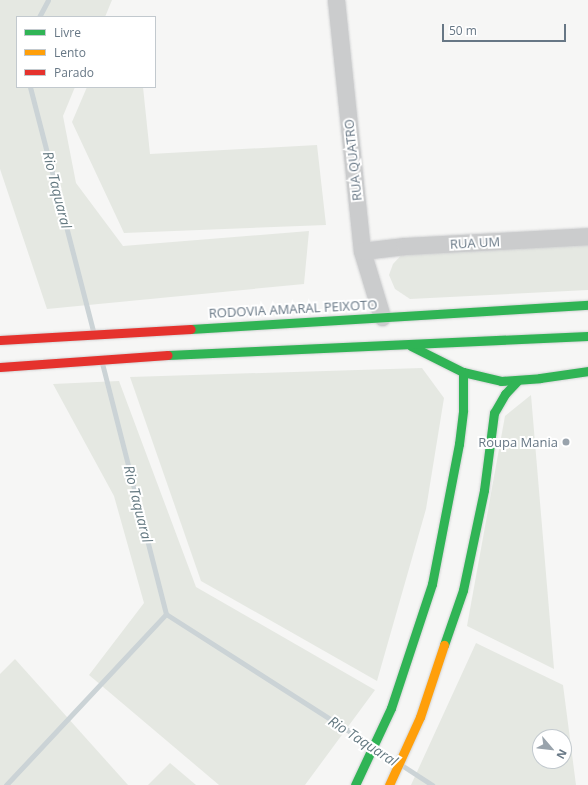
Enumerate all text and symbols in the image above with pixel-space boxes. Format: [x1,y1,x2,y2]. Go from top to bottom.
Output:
legend [16,16,156,88]
scale bar [444,16,568,42]
text: 50 m [449,22,477,39]
text: Livre [54,24,81,41]
text: Lento [54,44,86,61]
text: Parado [54,64,94,81]
street label: RUA QUATRO [341,118,365,202]
water label: Rio Taquaral [39,150,75,230]
street label: RUA UM [449,234,501,252]
street label: RODOVIA AMARAL PEIXOTO [208,297,378,321]
place label: Roupa Mania [478,434,558,450]
marker: Roupa Mania [561,437,571,447]
water label: Rio Taquaral [120,464,156,544]
water label: Rio Taquaral [325,712,401,770]
north arrow [532,729,572,769]
text: N [553,747,571,762]

